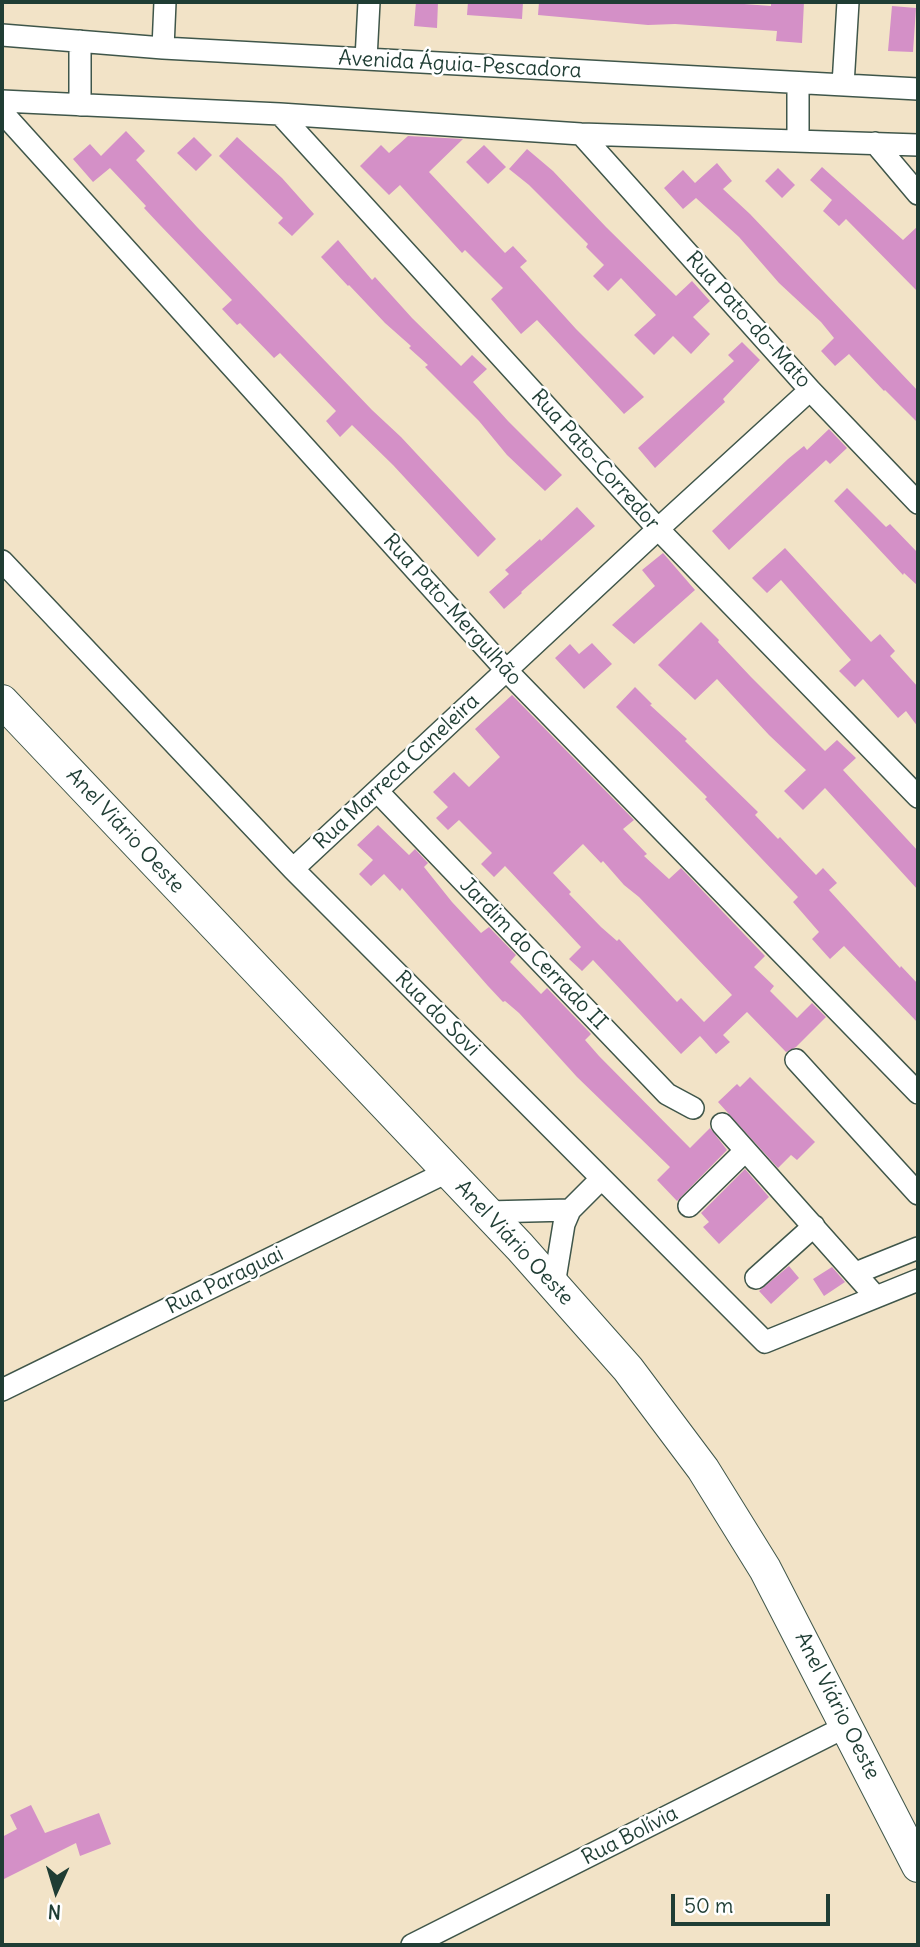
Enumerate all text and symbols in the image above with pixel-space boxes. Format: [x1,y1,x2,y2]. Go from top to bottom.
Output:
street label: Avenida Águia-Pescadora [338,46,582,84]
street label: Rua Pato-do-Mato [680,246,816,394]
street label: Rua Pato-Corredor [525,385,665,535]
street label: Rua Pato-Mergulhão [377,529,527,691]
street label: Rua Marreca Caneleira [309,689,485,855]
street label: Anel Viário Oeste [61,763,189,899]
street label: Jardim do Cerrado II [454,873,612,1035]
street label: Rua do Sovi [389,966,485,1062]
street label: Anel Viário Oeste [450,1175,578,1311]
street label: Rua Paraguai [162,1242,288,1320]
street label: Anel Viário Oeste [789,1628,885,1784]
street label: Rua Bolívia [578,1801,682,1871]
north arrow [21,1856,91,1926]
scale bar [675,1881,834,1925]
text: 50 m [684,1892,733,1919]
text: N [47,1900,62,1924]

